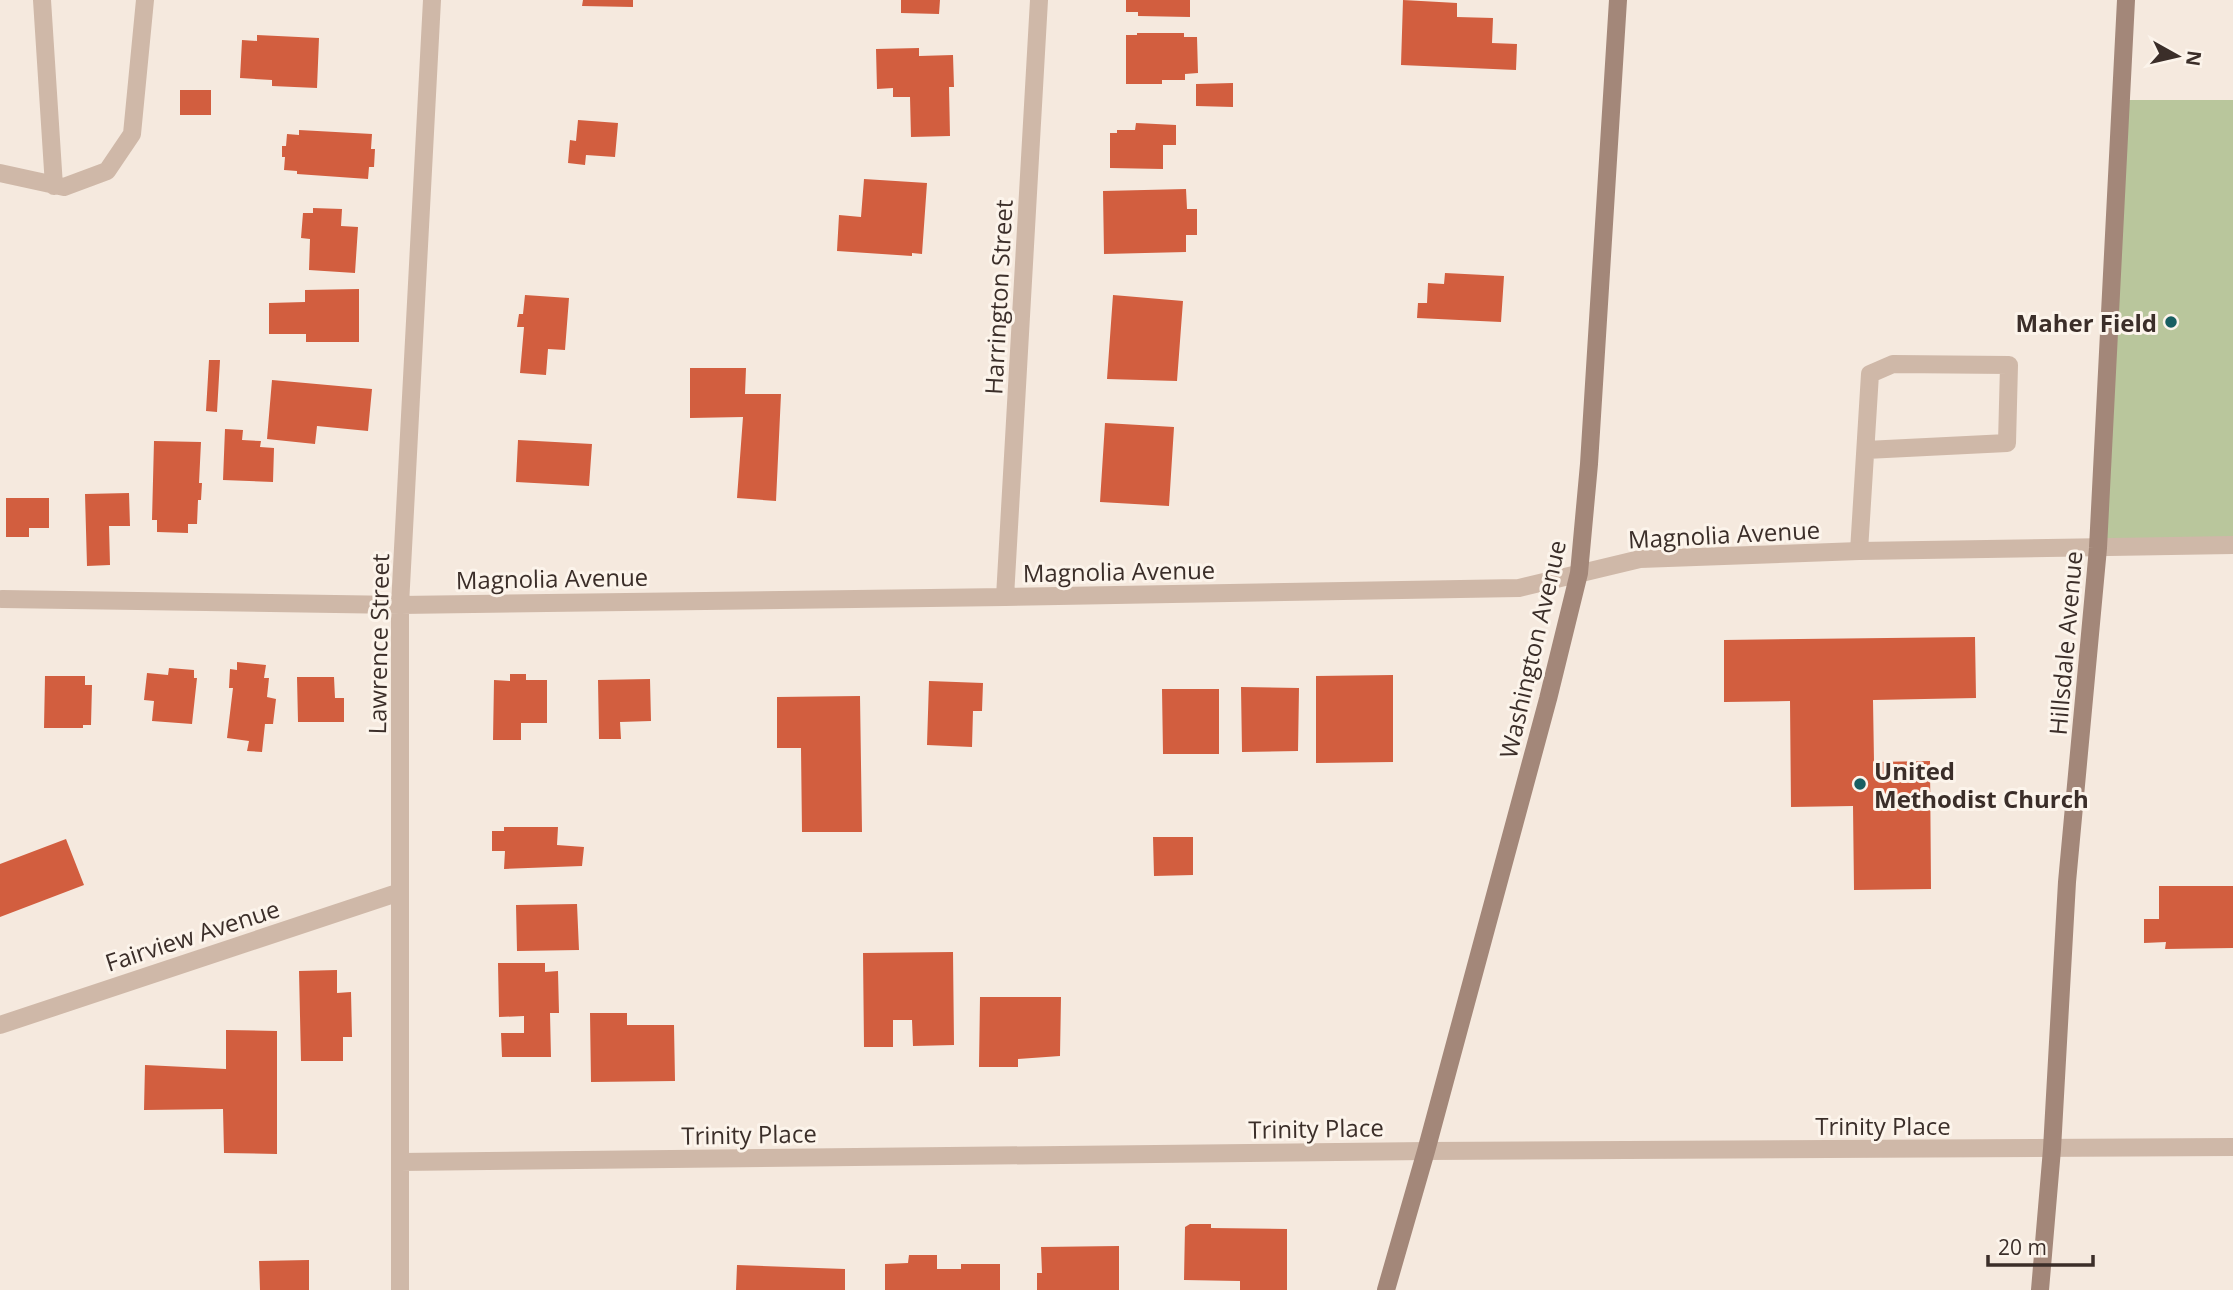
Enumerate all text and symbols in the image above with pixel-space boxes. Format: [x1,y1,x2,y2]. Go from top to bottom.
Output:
north arrow [2142,21,2212,91]
text: N [2180,49,2208,68]
street label: Harrington Street [976,199,1020,395]
place label: Maher Field [2016,306,2157,339]
marker: Maher Field [2163,314,2179,330]
street label: Magnolia Avenue [1627,512,1821,556]
street label: Washington Avenue [1491,537,1573,761]
street label: Hillsdale Avenue [2041,550,2089,736]
street label: Lawrence Street [360,553,396,735]
street label: Magnolia Avenue [1023,553,1215,589]
street label: Magnolia Avenue [456,560,648,596]
place label: United Methodist Church [1874,754,2089,815]
marker: United Methodist Church [1852,776,1868,792]
street label: Fairview Avenue [101,891,283,979]
street label: Trinity Place [1815,1109,1951,1142]
street label: Trinity Place [1248,1110,1384,1146]
street label: Trinity Place [681,1116,817,1152]
scale bar [1988,1224,2093,1268]
text: 20 m [1998,1233,2047,1261]

